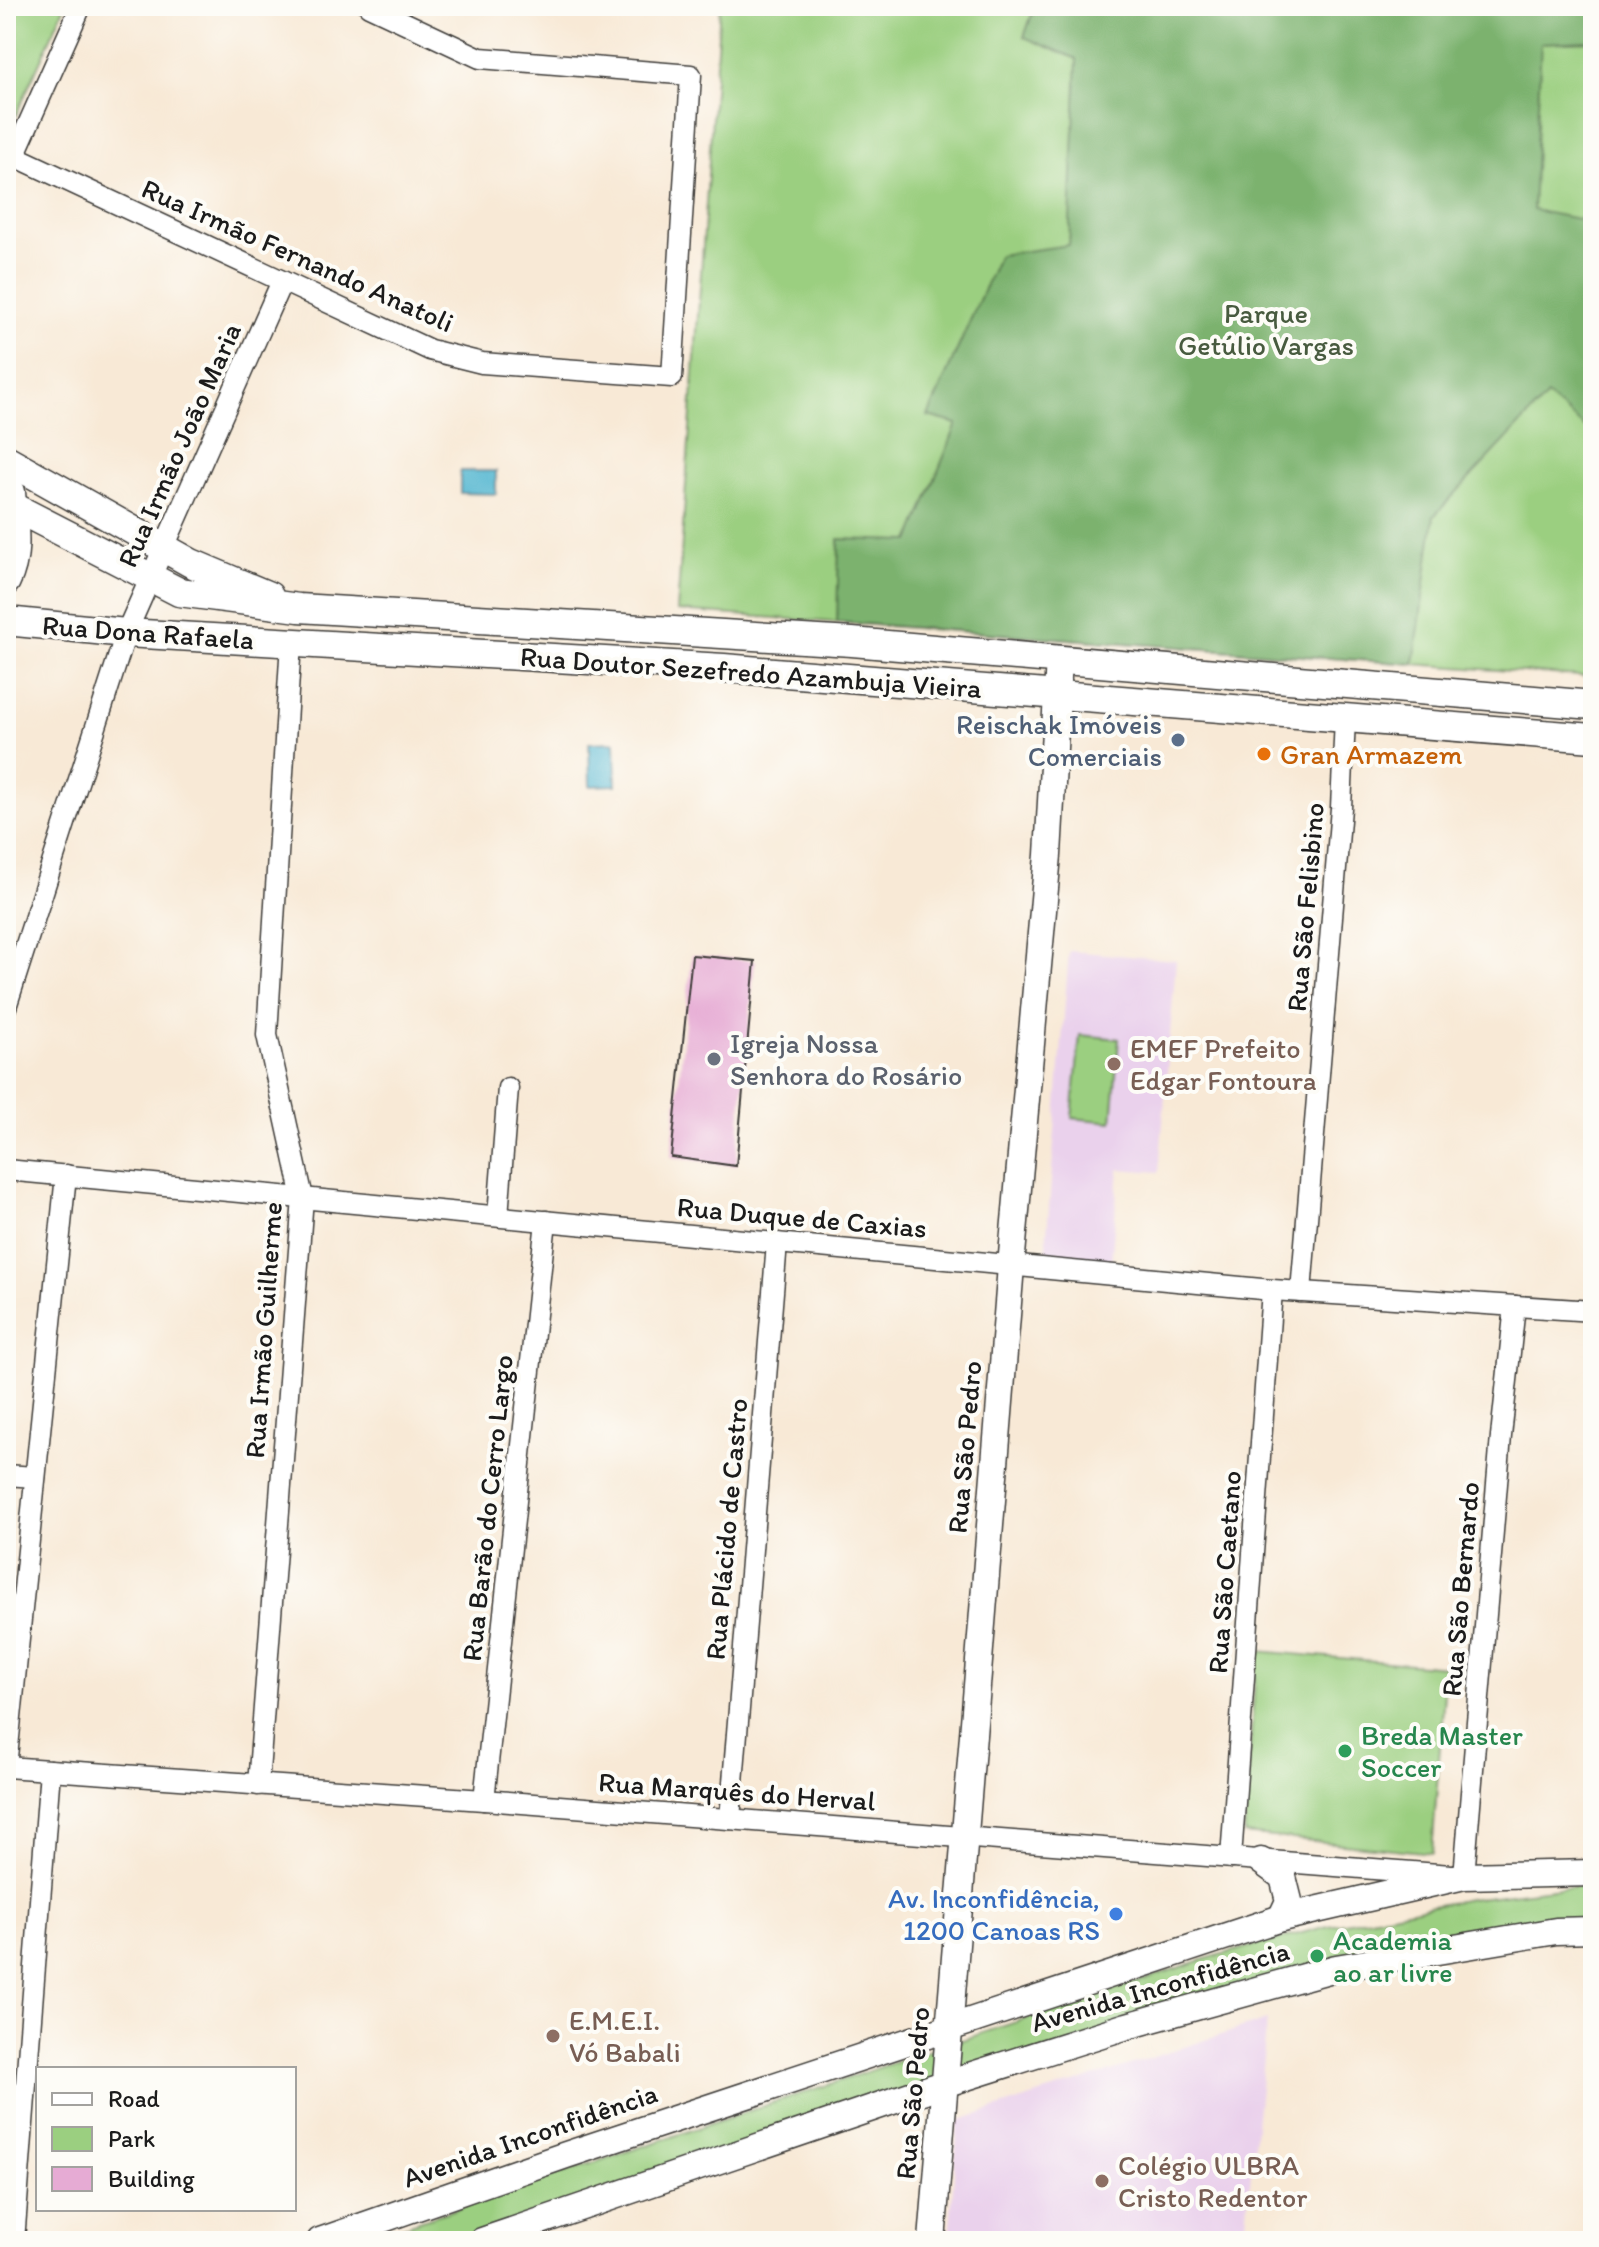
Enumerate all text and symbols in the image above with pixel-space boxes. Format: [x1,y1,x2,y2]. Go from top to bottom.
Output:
street label: Rua Irmão Fernando Anatoli [137,171,459,339]
park label: Parque Getúlio Vargas [1178,296,1354,362]
street label: Rua Irmão João Maria [110,318,248,572]
street label: Rua Dona Rafaela [41,608,255,656]
street label: Rua Doutor Sezefredo Azambuja Vieira [519,639,983,705]
place label: Reischak Imóveis Comerciais [956,707,1162,773]
marker: Reischak Imóveis Comerciais [1169,731,1187,749]
place label: Gran Armazem [1280,737,1463,771]
marker: Gran Armazem [1255,745,1273,763]
street label: Rua São Felisbino [1279,801,1331,1013]
place label: Igreja Nossa Senhora do Rosário [730,1026,962,1092]
place label: EMEF Prefeito Edgar Fontoura [1130,1031,1317,1097]
marker: Igreja Nossa Senhora do Rosário [705,1050,723,1068]
marker: EMEF Prefeito Edgar Fontoura [1105,1055,1123,1073]
street label: Rua Duque de Caxias [676,1189,928,1245]
street label: Rua Irmão Guilherme [237,1200,289,1460]
street label: Rua Barão do Cerro Largo [454,1353,520,1663]
street label: Rua São Pedro [940,1359,988,1535]
street label: Rua Plácido de Castro [698,1397,754,1661]
street label: Rua São Caetano [1200,1469,1248,1675]
street label: Rua São Bernardo [1434,1480,1486,1698]
place label: Breda Master Soccer [1361,1718,1523,1784]
marker: Breda Master Soccer [1336,1742,1354,1760]
street label: Rua Marquês do Herval [597,1764,877,1818]
place label: Av. Inconfidência, 1200 Canoas RS [888,1881,1100,1947]
marker: Av. Inconfidência, 1200 Canoas RS [1107,1905,1125,1923]
place label: Academia ao ar livre [1333,1923,1453,1989]
street label: Avenida Inconfidência [1027,1933,1293,2039]
marker: Academia ao ar livre [1308,1947,1326,1965]
place label: E.M.E.I. Vó Babali [569,2003,681,2069]
street label: Rua São Pedro [888,2005,936,2181]
marker: E.M.E.I. Vó Babali [544,2027,562,2045]
legend [36,2067,296,2211]
street label: Avenida Inconfidência [398,2075,662,2195]
text: Road [108,2084,160,2113]
text: Park [108,2124,155,2153]
place label: Colégio ULBRA Cristo Redentor [1118,2148,1307,2214]
text: Building [108,2164,195,2193]
marker: Colégio ULBRA Cristo Redentor [1093,2172,1111,2190]

